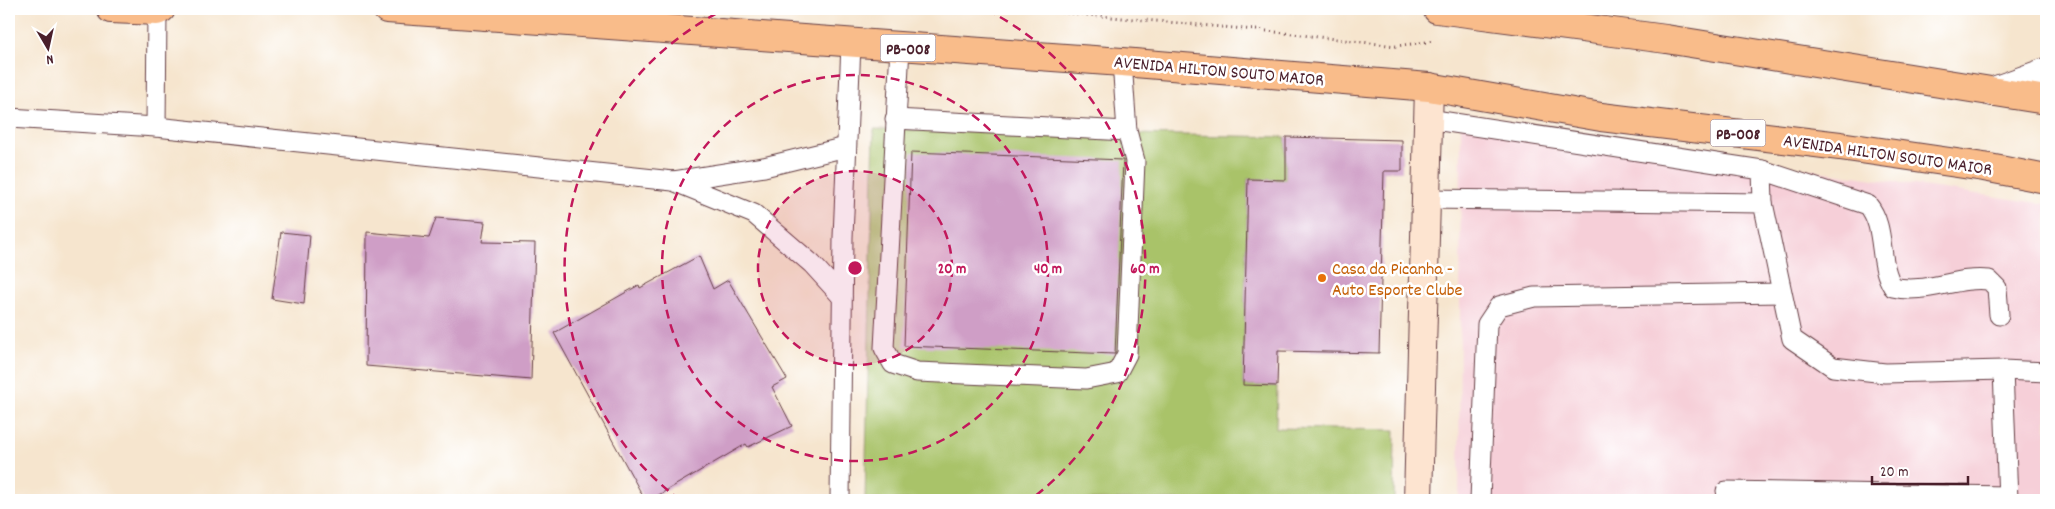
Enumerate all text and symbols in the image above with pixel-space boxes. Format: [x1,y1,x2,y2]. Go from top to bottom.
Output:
north arrow [22,22,72,72]
road number: PB-008 [880,34,936,62]
text: N [45,48,55,69]
street label: AVENIDA HILTON SOUTO MAIOR [1113,51,1325,94]
road number: PB-008 [1710,120,1766,146]
street label: AVENIDA HILTON SOUTO MAIOR [1782,129,1994,184]
place label: Casa da Picanha - Auto Esporte Clube [1332,258,1463,304]
centre of rings [846,259,864,277]
text: 20 m [938,259,966,281]
text: 40 m [1034,259,1062,281]
text: 60 m [1130,259,1160,281]
marker: Casa da Picanha - Auto Esporte Clube [1316,272,1328,284]
scale bar [1872,454,1969,486]
text: 20 m [1880,462,1908,484]

